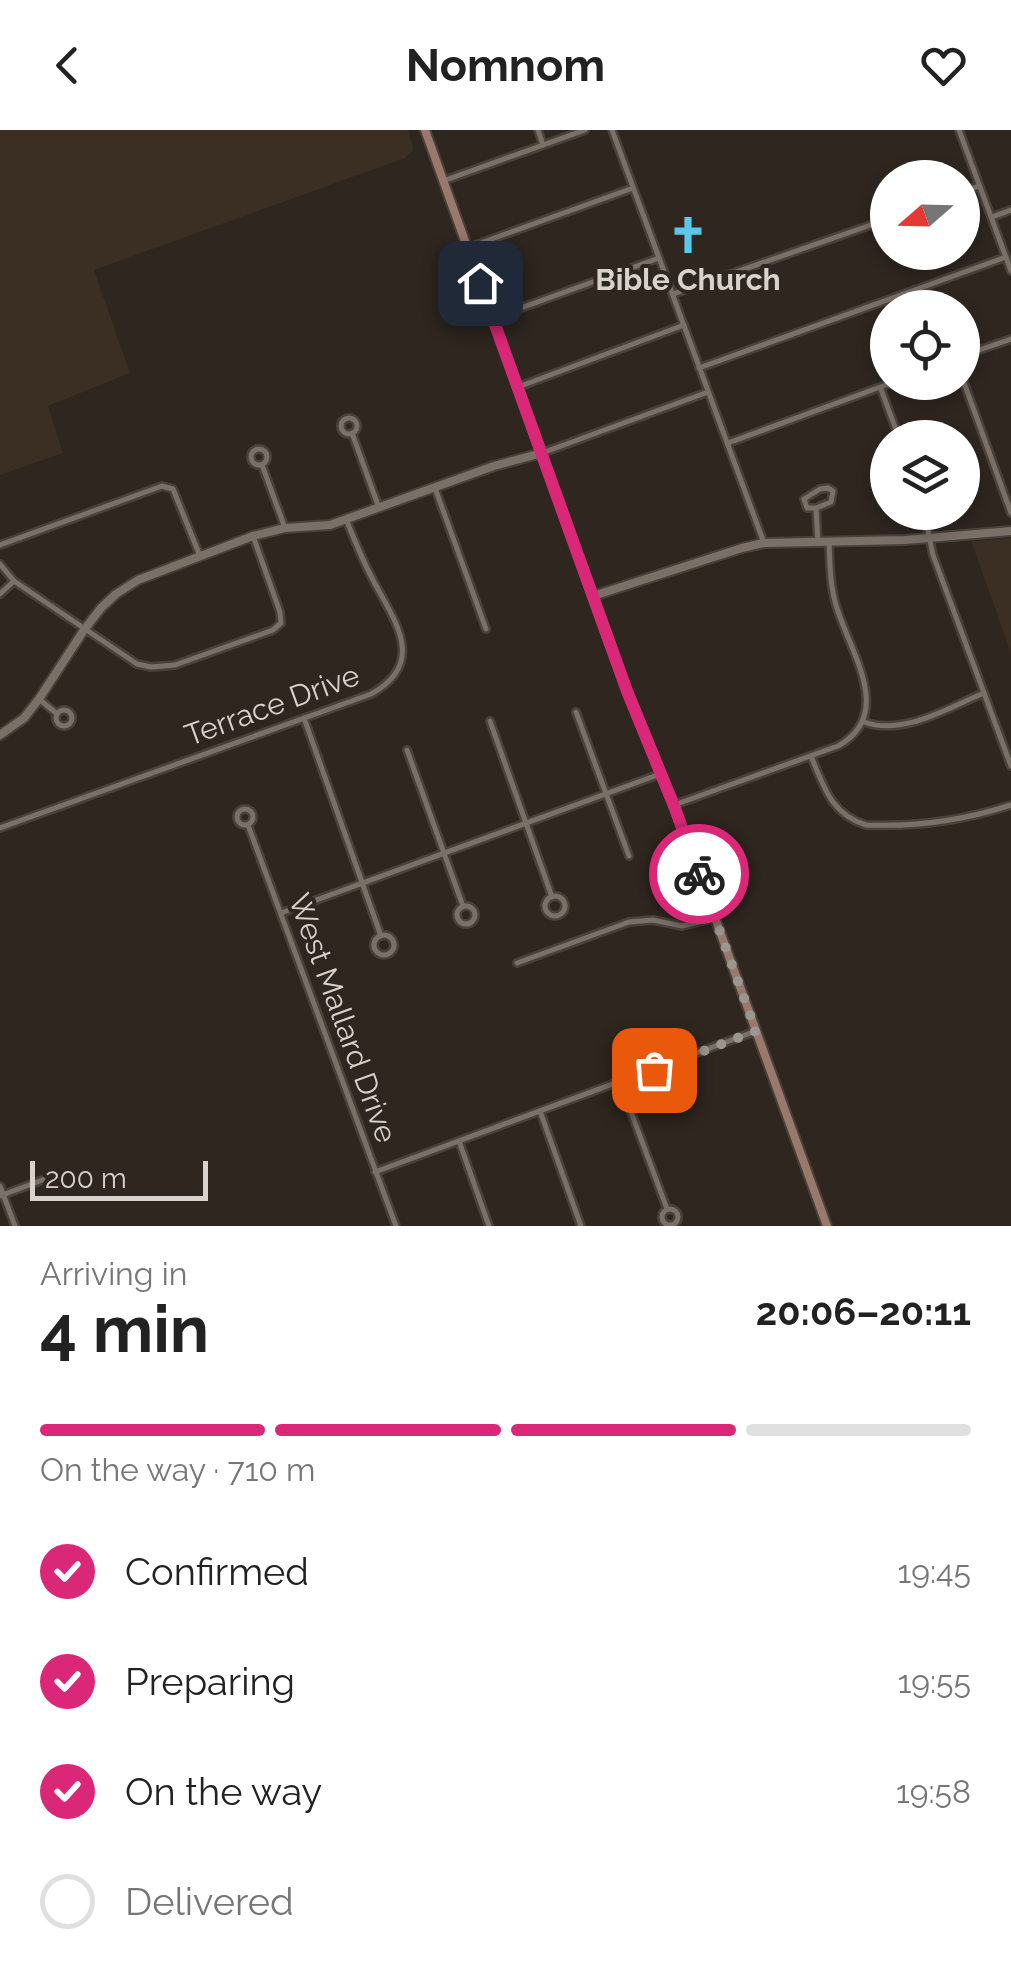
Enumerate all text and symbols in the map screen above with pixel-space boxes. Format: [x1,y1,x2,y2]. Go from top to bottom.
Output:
icon: back [40,38,95,93]
icon: heart [916,38,971,93]
text: Nomnom [406,39,605,92]
north arrow [870,160,980,270]
map controls [870,160,980,530]
church icon: Bible Church [667,214,709,256]
pin [438,241,523,326]
icon: home [453,256,508,311]
place label: Bible Church [595,262,781,297]
button: locate [870,290,980,400]
button: layers [870,420,980,530]
street label: Terrace Drive [180,657,364,753]
courier [649,824,749,924]
icon: bike [672,847,727,902]
street label: West Mallard Drive [282,889,404,1147]
pin [612,1028,697,1113]
icon: bag [627,1043,682,1098]
scale bar [30,1156,208,1200]
text: 200 m [45,1162,127,1195]
text: Arriving in [40,1255,187,1292]
text: 20:06–20:11 [756,1289,971,1334]
text: 4 min [40,1291,209,1367]
text: On the way · 710 m [40,1451,316,1488]
icon: check [40,1544,95,1599]
text: Confirmed [125,1549,309,1594]
text: 19:45 [898,1553,971,1590]
icon: check [40,1654,95,1709]
text: Preparing [125,1659,295,1704]
text: 19:55 [898,1663,971,1700]
icon: check [40,1764,95,1819]
text: On the way [125,1769,322,1814]
text: 19:58 [896,1773,971,1810]
text: Delivered [125,1879,294,1924]

